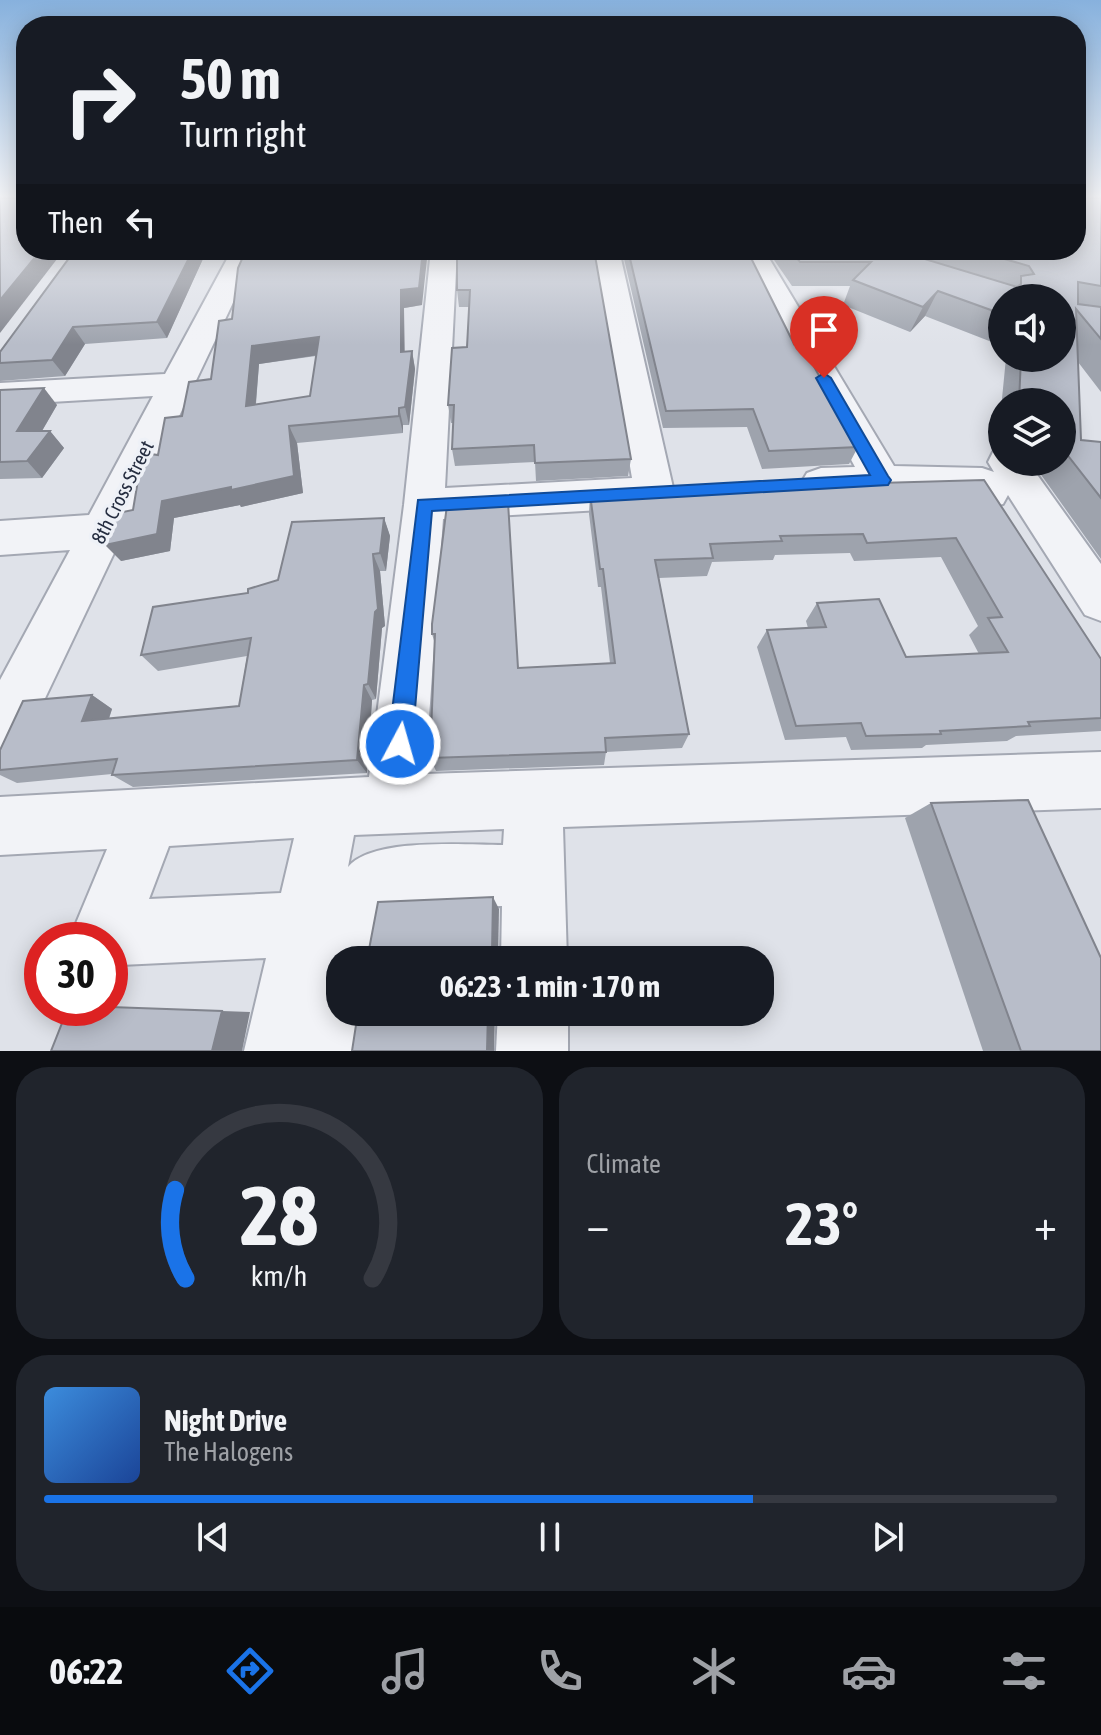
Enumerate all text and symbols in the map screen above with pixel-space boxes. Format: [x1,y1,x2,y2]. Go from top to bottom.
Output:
text: 50 m [180,47,281,111]
icon: right [48,48,152,152]
text: Turn right [180,113,307,155]
icon: left [119,200,163,244]
text: Then [48,205,103,239]
map controls [988,284,1076,476]
button: sound [988,284,1076,372]
pin [790,296,858,378]
icon: arrive [802,308,846,352]
button: layers [988,388,1076,476]
street label: 8th Cross Street [86,436,158,547]
position arrow [358,702,442,786]
speed limit sign: 30 [24,922,128,1026]
text: 06:23 · 1 min · 170 m [440,969,660,1003]
text: Climate [587,1149,661,1179]
text: 28 [240,1167,318,1263]
text: 23° [785,1189,858,1258]
text: − [587,1199,609,1249]
text: + [1034,1199,1057,1249]
text: km/h [251,1259,308,1292]
text: Night Drive [164,1403,287,1437]
text: The Halogens [164,1437,293,1467]
icon: previous [191,1515,235,1559]
icon: pause [528,1515,572,1559]
icon: next [866,1515,910,1559]
icon: directions [222,1643,278,1699]
icon: music [377,1643,433,1699]
icon: phone [532,1643,588,1699]
icon: climate [686,1643,742,1699]
icon: car [841,1643,897,1699]
icon: filters [996,1643,1052,1699]
text: 06:22 [49,1650,123,1692]

